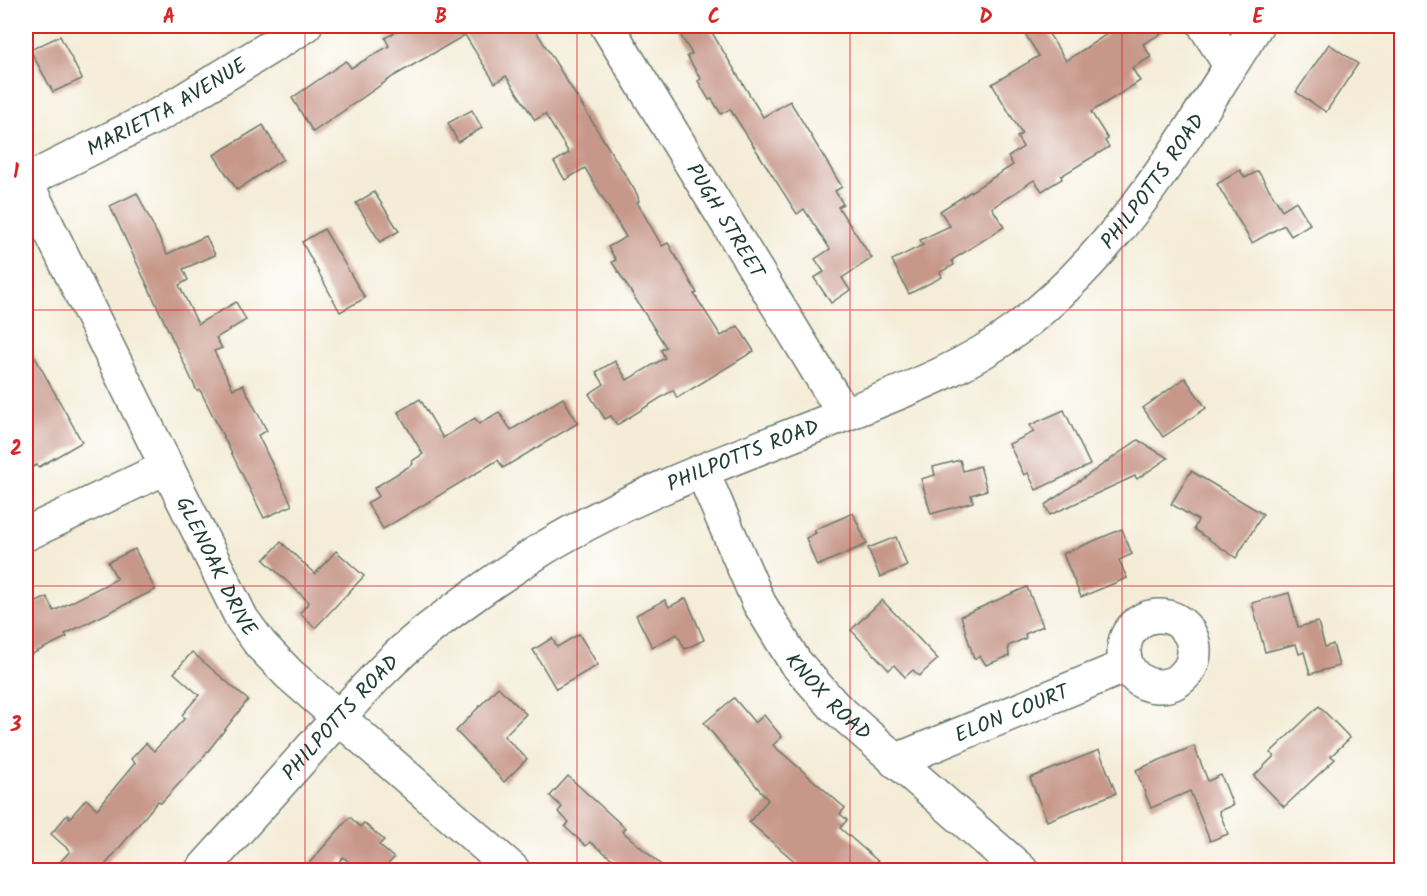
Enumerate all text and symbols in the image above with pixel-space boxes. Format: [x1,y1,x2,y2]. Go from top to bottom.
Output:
text: A [163,2,175,34]
text: B [435,2,447,34]
text: C [708,2,720,34]
text: D [979,2,993,34]
text: E [1252,2,1264,34]
street label: MARIETTA AVENUE [81,50,255,166]
street label: PHILPOTTS ROAD [1093,107,1214,257]
text: 1 [13,157,19,189]
street label: PUGH STREET [677,157,773,287]
street label: PHILPOTTS ROAD [662,411,824,502]
text: 2 [10,434,22,466]
street label: GLENOAK DRIVE [166,491,265,645]
street label: PHILPOTTS ROAD [275,647,408,789]
street label: KNOX ROAD [775,647,878,750]
street label: ELON COURT [950,676,1076,753]
text: 3 [10,710,22,742]

